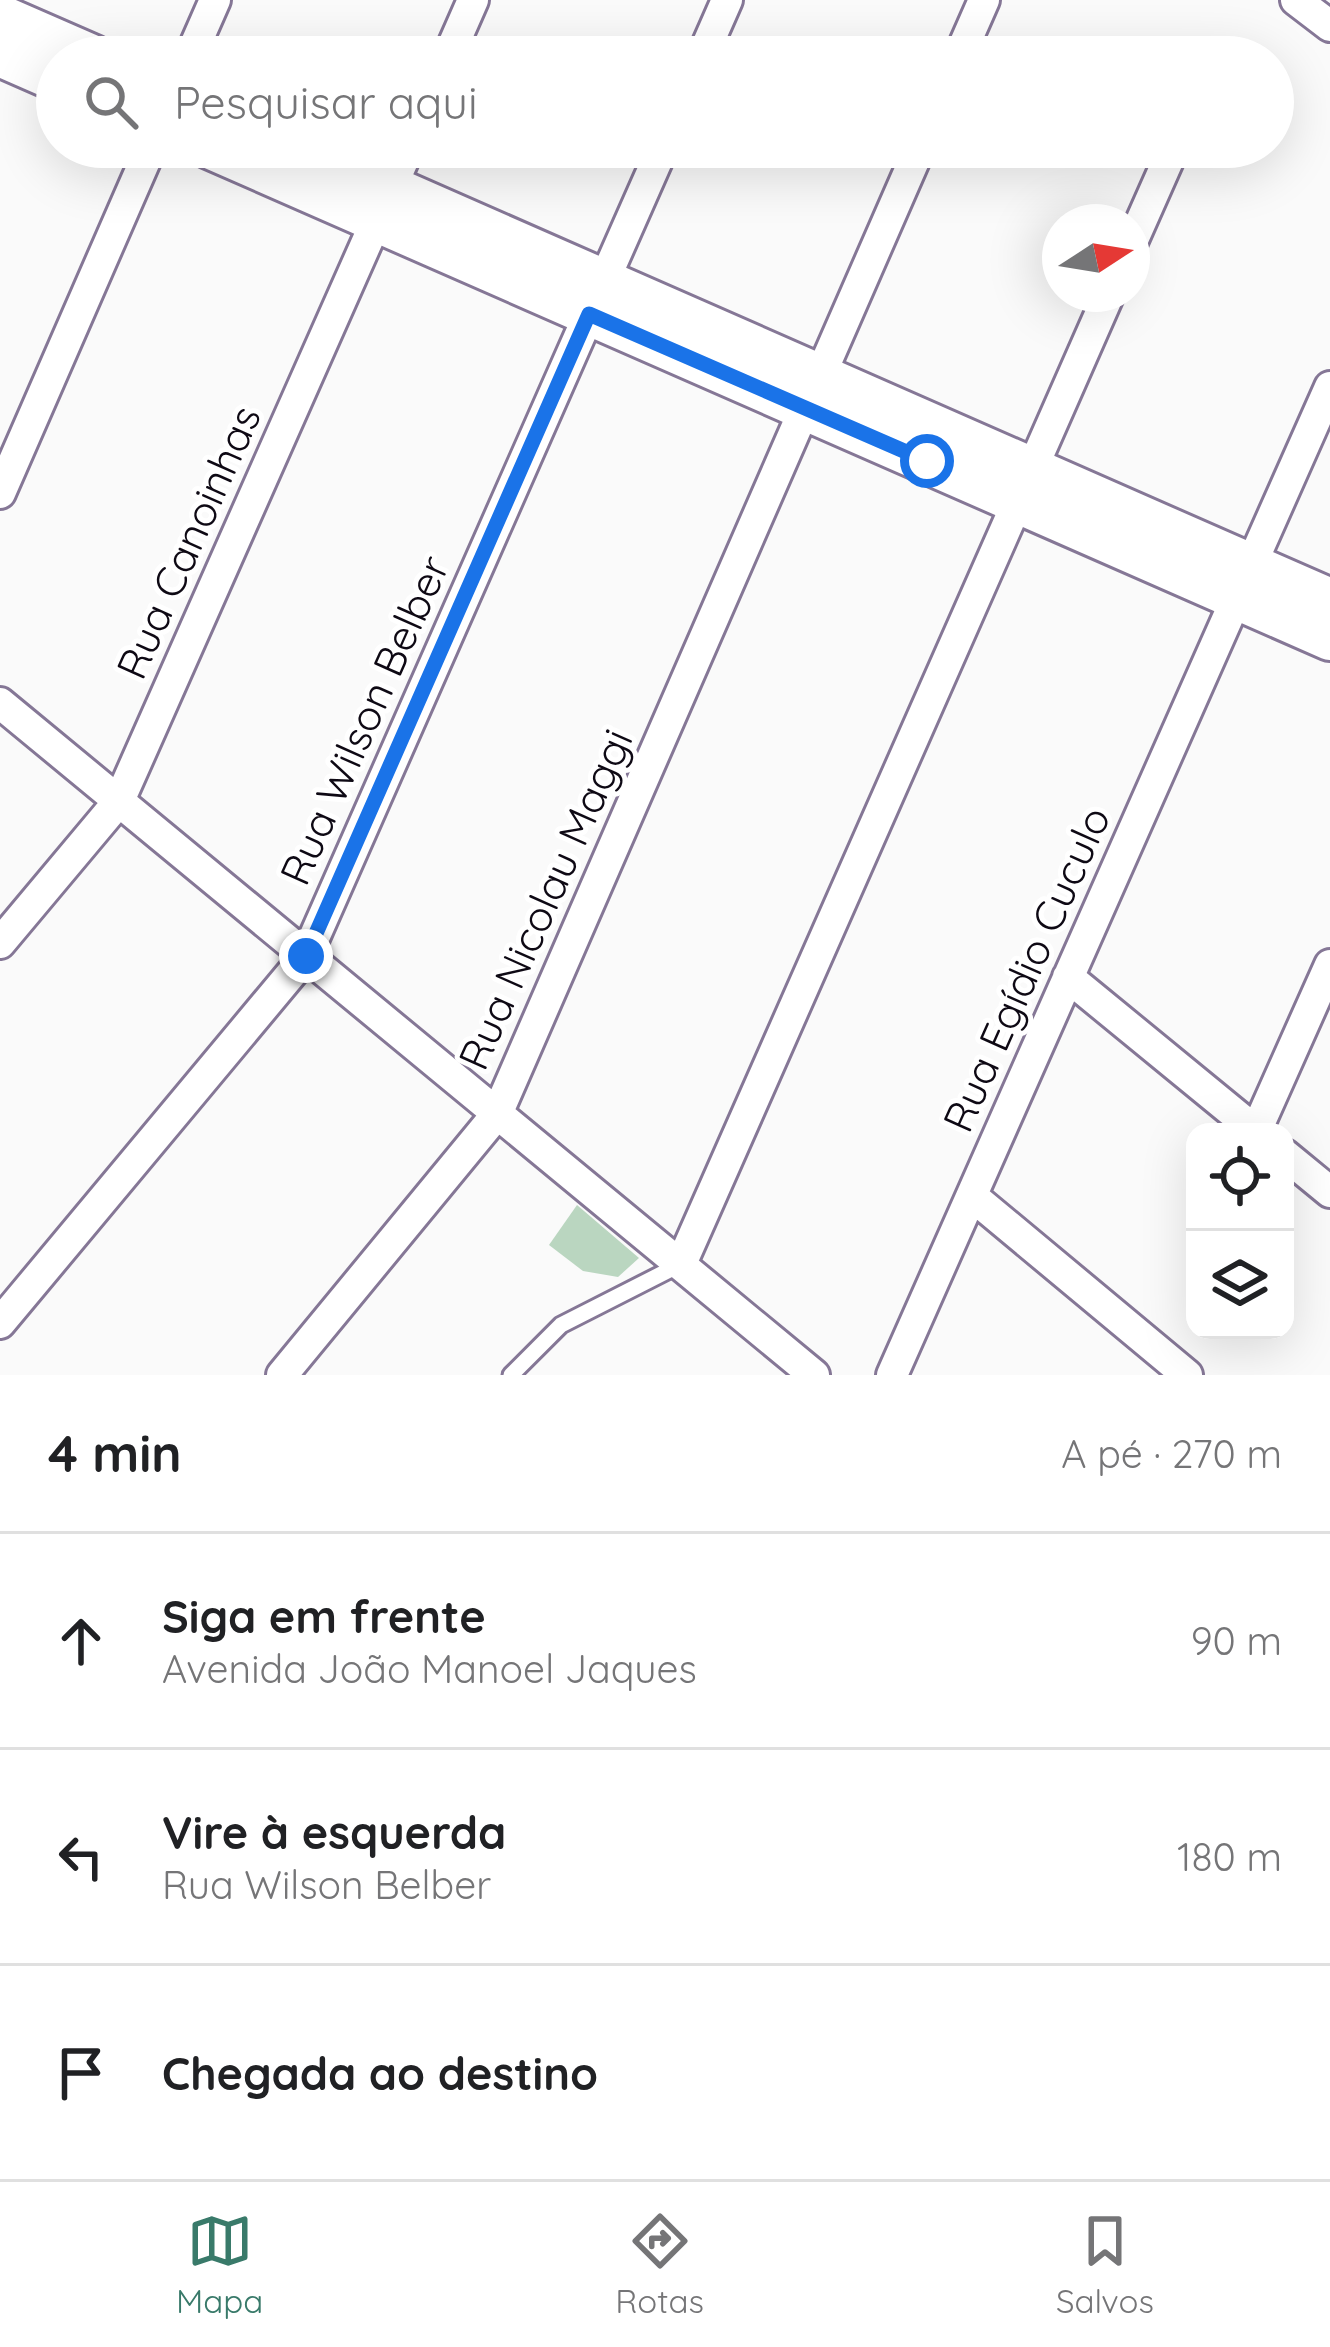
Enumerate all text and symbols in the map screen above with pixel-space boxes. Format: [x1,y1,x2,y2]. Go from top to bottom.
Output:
search box [36,36,1294,168]
icon: search [78,69,144,135]
text: Pesquisar aqui [174,74,478,130]
north arrow [1042,204,1150,312]
street label: Rua Canoinhas [104,397,272,687]
route start [900,434,954,488]
street label: Rua Wilson Belber [268,547,460,893]
street label: Rua Nicolau Maggi [446,721,644,1077]
street label: Rua Egídio Cuculo [931,798,1121,1140]
route end [279,929,333,983]
map controls [1186,1123,1294,1339]
button: locate [1186,1123,1294,1231]
button: layers [1186,1231,1294,1339]
text: 4 min [48,1421,182,1485]
text: A pé · 270 m [1061,1429,1282,1478]
text: Siga em frente [162,1588,486,1644]
icon: ahead [48,1608,114,1674]
text: 90 m [1191,1616,1282,1665]
text: Avenida João Manoel Jaques [162,1644,697,1693]
text: Vire à esquerda [162,1804,506,1860]
icon: left [48,1824,114,1890]
text: 180 m [1177,1832,1282,1881]
text: Rua Wilson Belber [162,1860,491,1909]
icon: arrive [48,2040,114,2106]
text: Chegada ao destino [162,2045,598,2101]
tab: Mapa [176,2208,263,2321]
tab: Rotas [615,2208,704,2321]
tab: Salvos [1056,2208,1154,2321]

